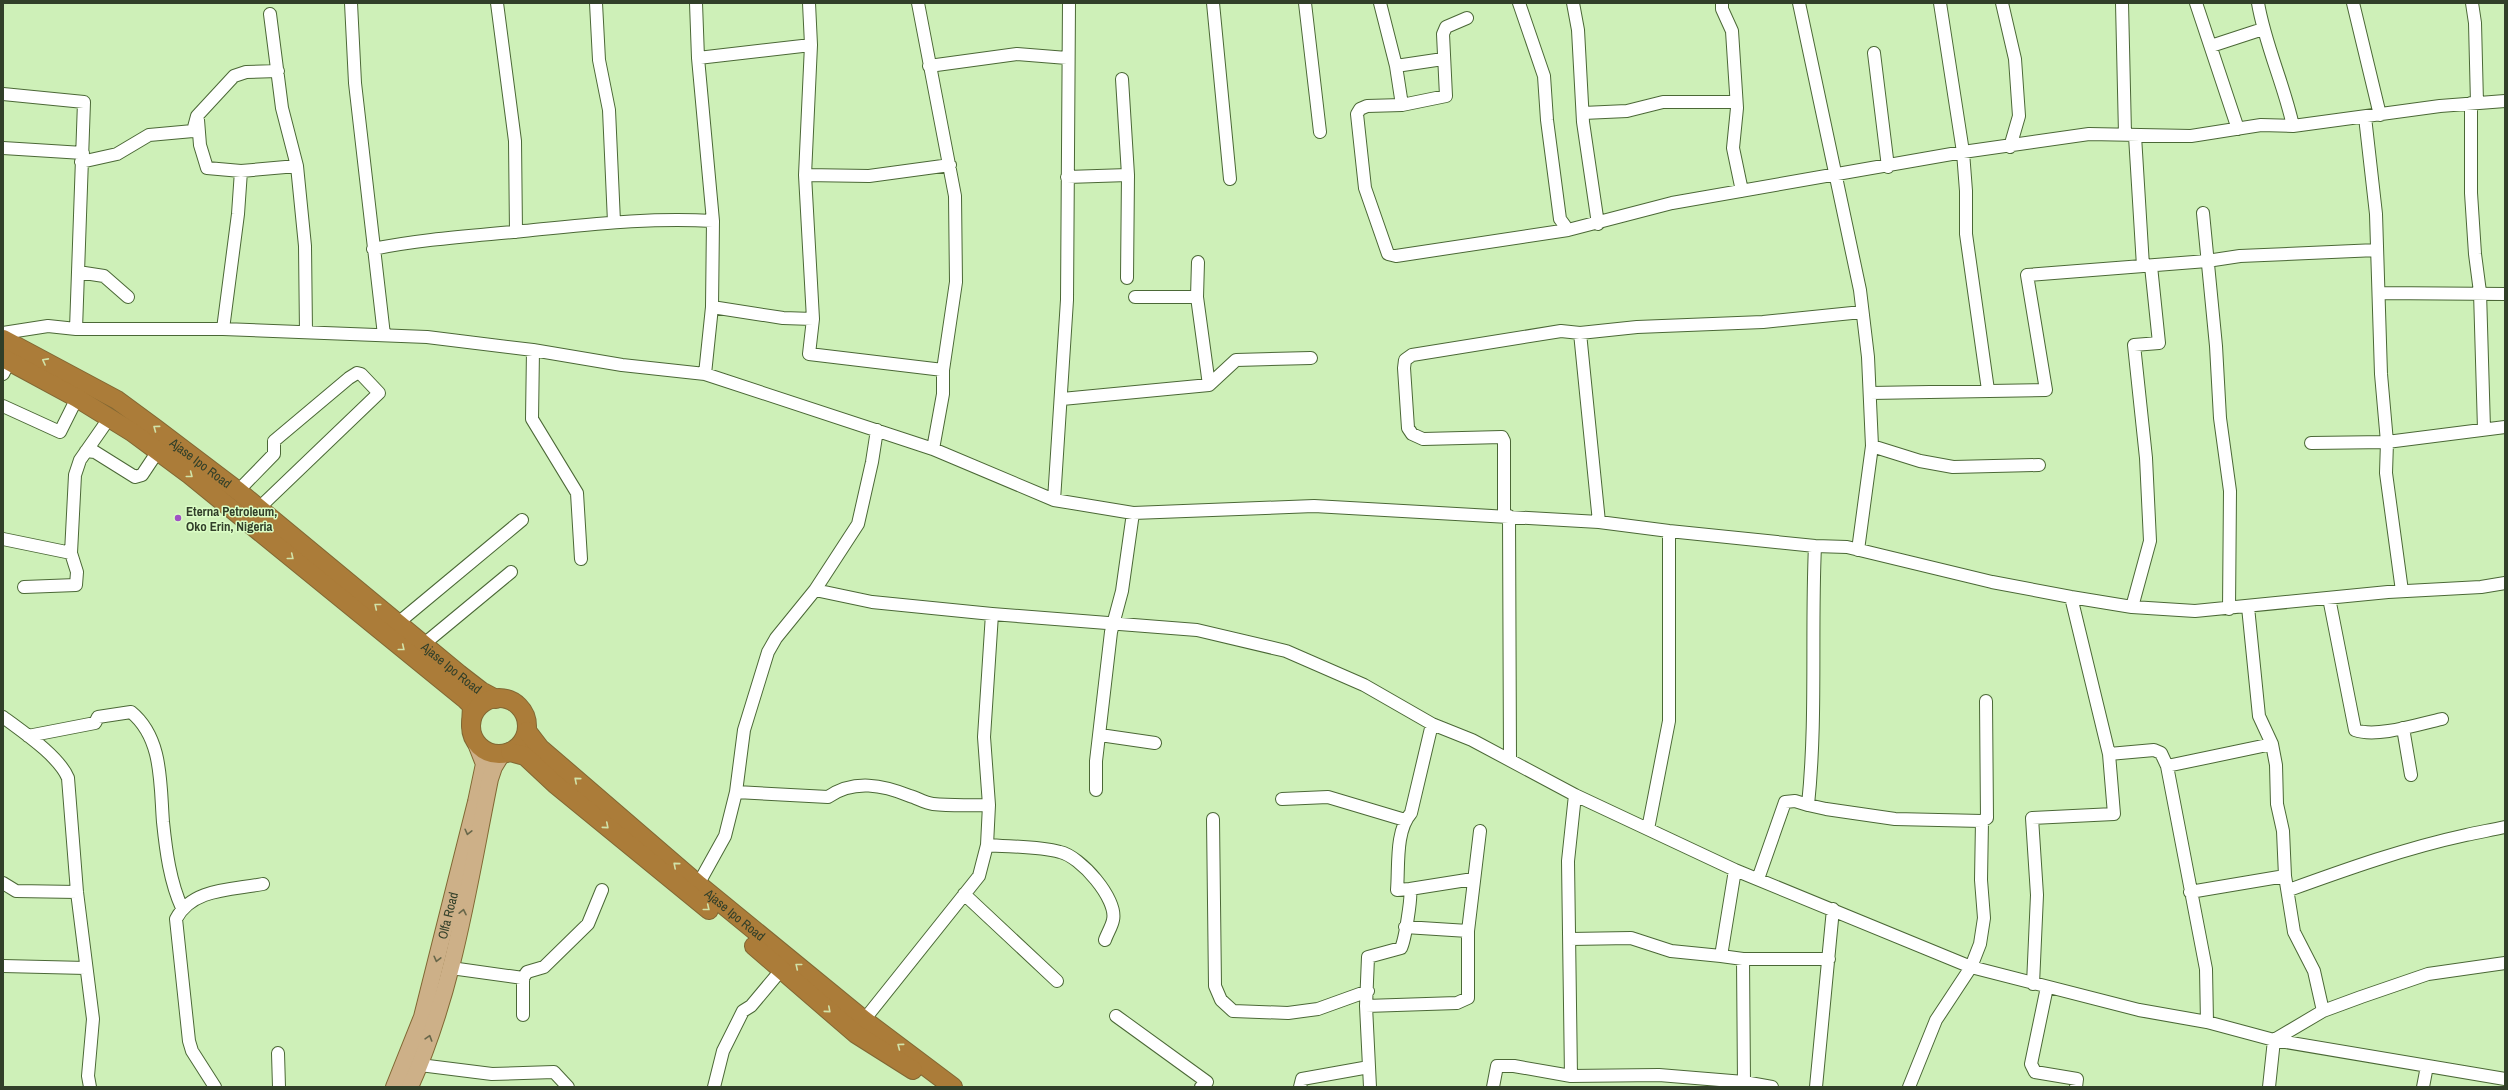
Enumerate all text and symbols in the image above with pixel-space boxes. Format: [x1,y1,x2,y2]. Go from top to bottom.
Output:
one-way arrow [42,358,49,366]
one-way arrow [153,426,160,433]
street label: Ajase Ipo Road [166,433,235,492]
one-way arrow [186,471,193,478]
place label: Eterna Petroleum, Oko Erin, Nigeria [186,503,277,535]
marker: Eterna Petroleum, Oko Erin, Nigeria [173,513,183,523]
one-way arrow [286,553,293,560]
one-way arrow [375,603,382,610]
street label: Ajase Ipo Road [417,637,486,697]
one-way arrow [398,644,405,651]
one-way arrow [575,778,582,785]
one-way arrow [602,822,609,829]
one-way arrow [464,829,473,836]
one-way arrow [673,863,680,870]
street label: Ajase Ipo Road [701,884,769,944]
street label: Olfa Road [433,890,462,941]
one-way arrow [703,904,710,911]
one-way arrow [459,909,467,915]
one-way arrow [433,955,441,962]
one-way arrow [795,963,802,970]
one-way arrow [823,1005,831,1012]
one-way arrow [424,1034,433,1041]
one-way arrow [897,1044,904,1051]

